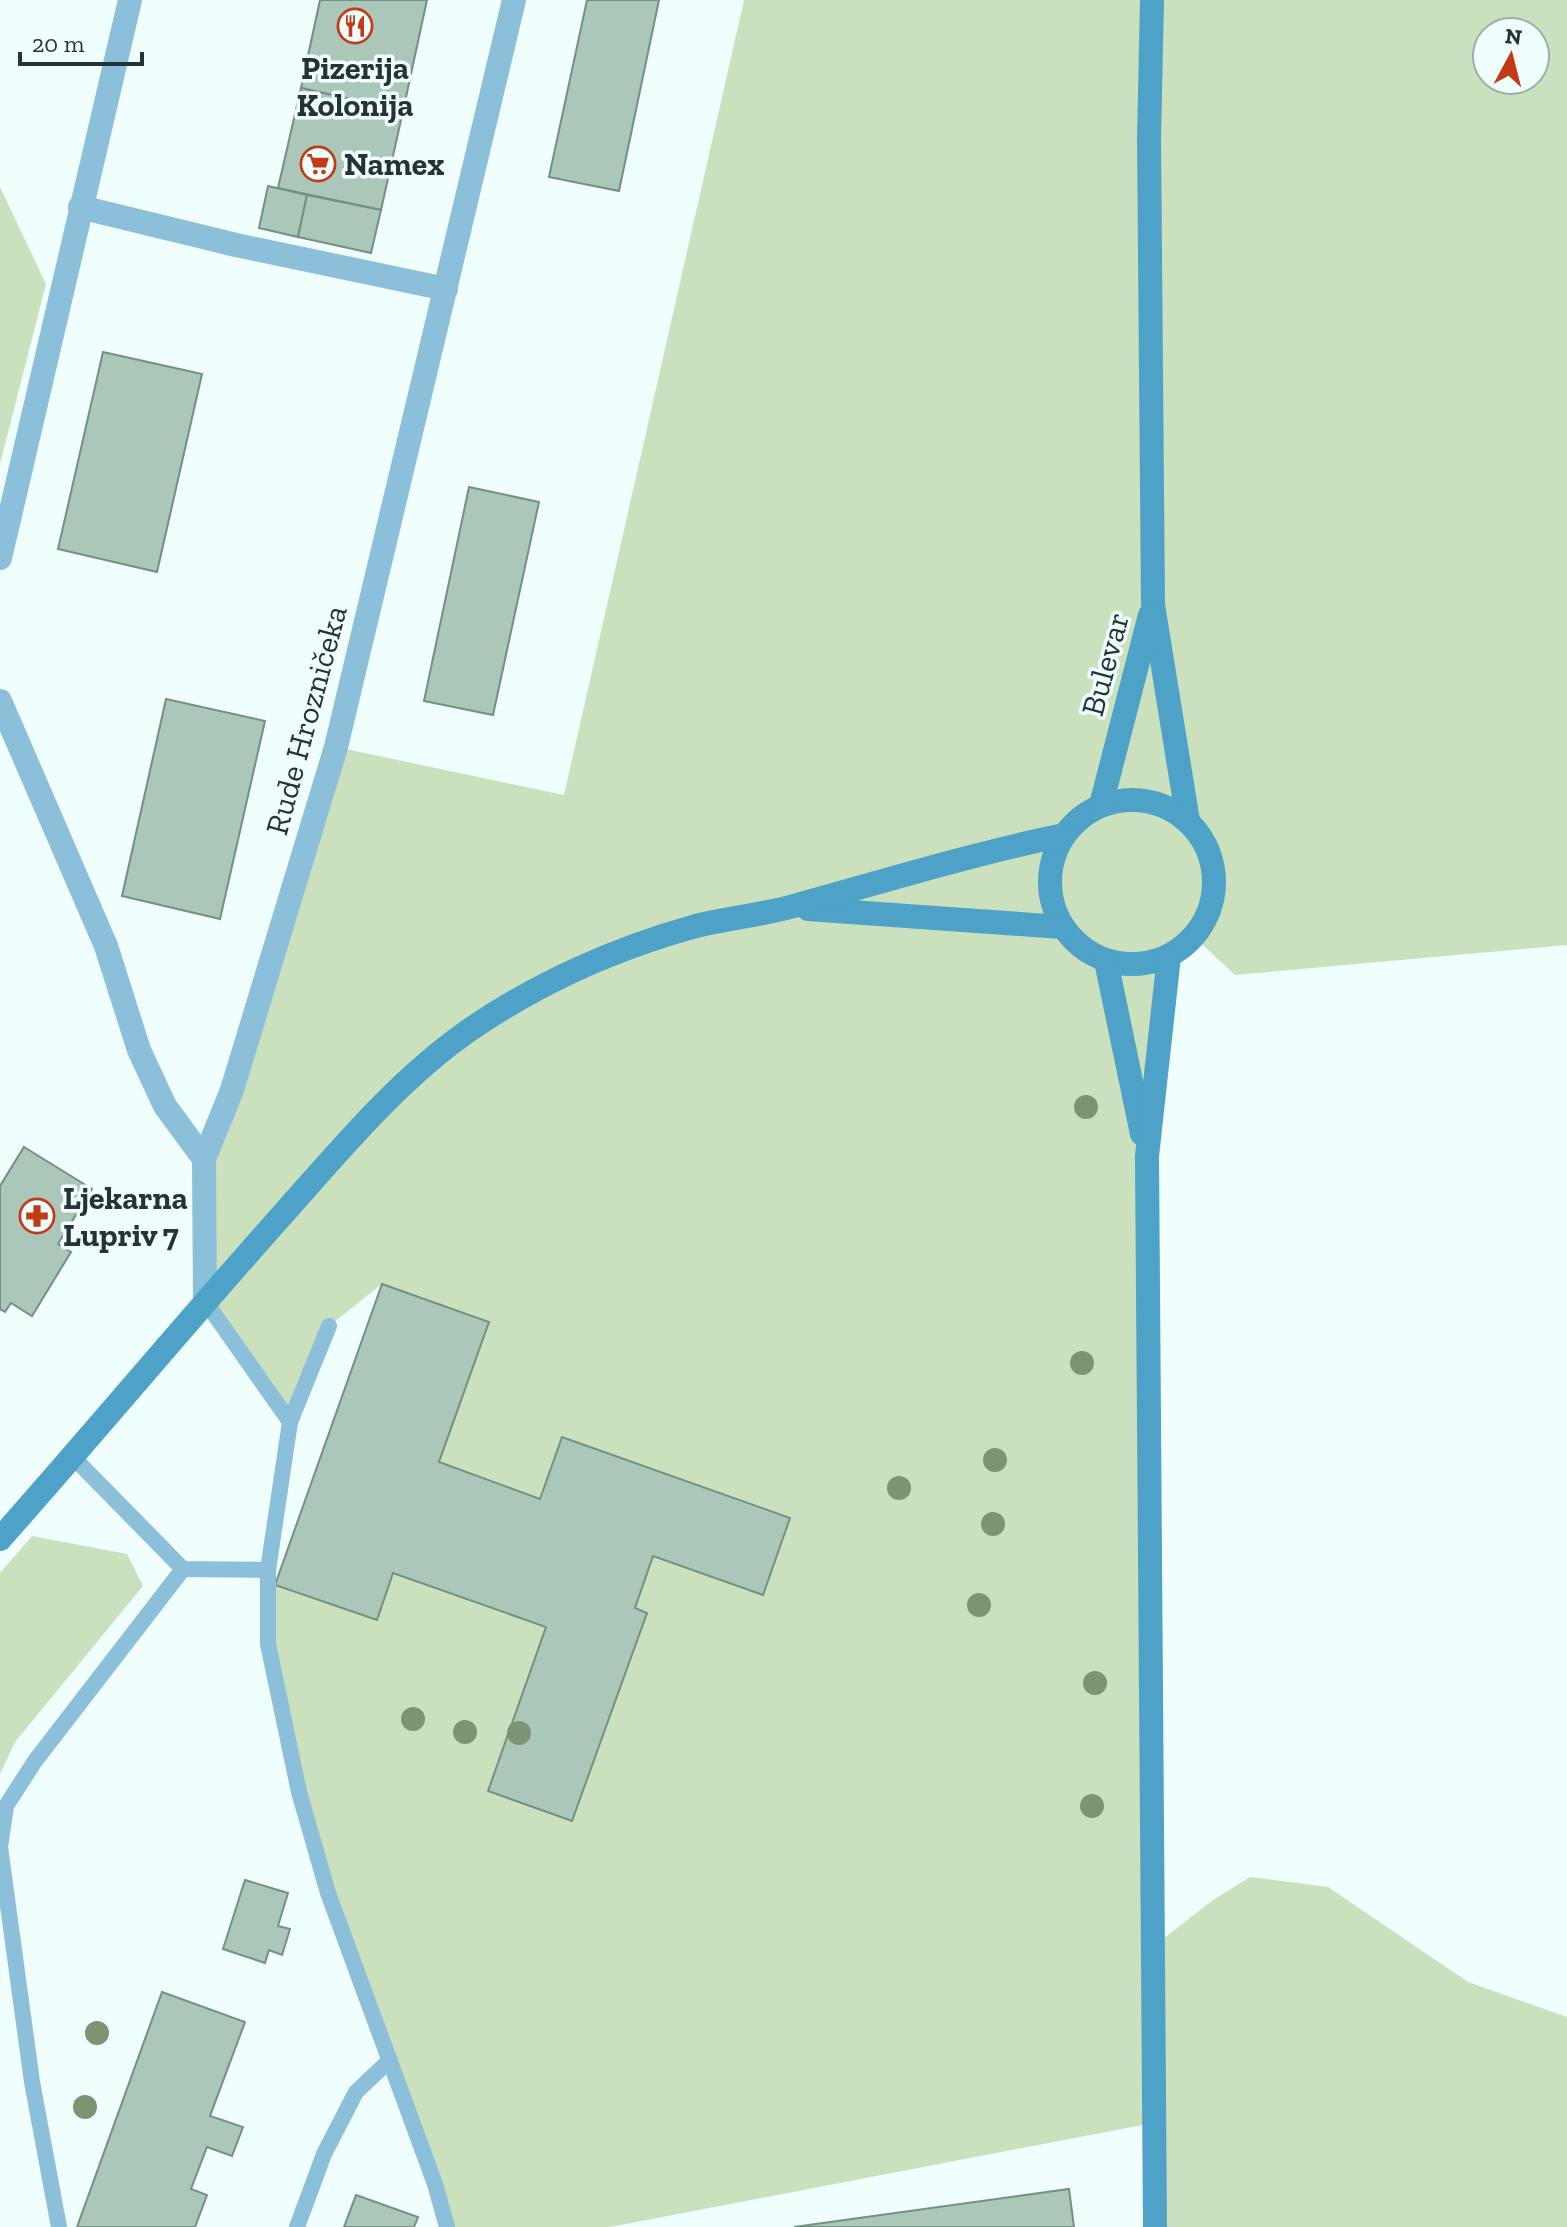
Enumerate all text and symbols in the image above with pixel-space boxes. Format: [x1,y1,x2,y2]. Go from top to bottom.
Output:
restaurant icon: Pizerija Kolonija [336,7,374,45]
scale bar [20,16,142,66]
north arrow [1471,16,1551,96]
text: N [1503,22,1524,51]
text: 20 m [32,29,85,58]
place label: Pizerija Kolonija [296,49,414,124]
supermarket icon: Namex [299,145,337,183]
place label: Namex [344,145,444,183]
street label: Rude Hrozničeka [257,601,355,839]
street label: Bulevar [1073,608,1137,720]
place label: Ljekarna Lupriv 7 [63,1179,188,1254]
pharmacy icon: Ljekarna Lupriv 7 [18,1197,56,1235]

